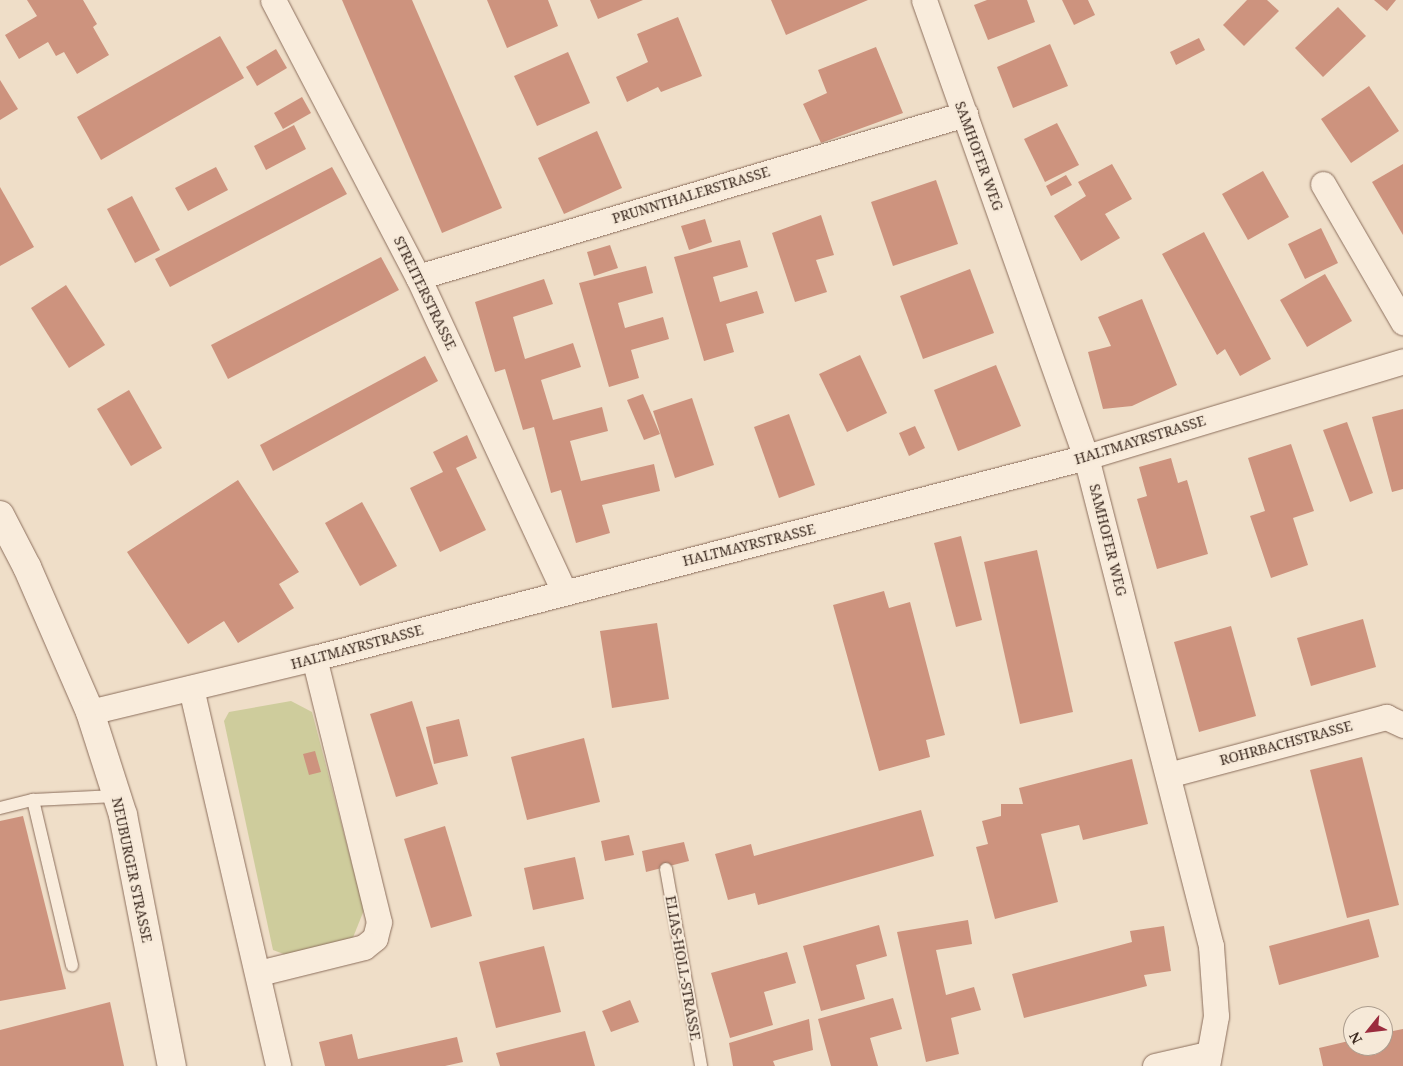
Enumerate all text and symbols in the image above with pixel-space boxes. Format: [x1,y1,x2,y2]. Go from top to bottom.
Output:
street label: SAMHOFER WEG [951,99,1007,213]
street label: PRUNNTHALERSTRASSE [610,163,772,227]
street label: STREITERSTRASSE [390,233,460,353]
street label: HALTMAYRSTRASSE [1072,412,1208,468]
street label: SAMHOFER WEG [1086,482,1130,598]
street label: HALTMAYRSTRASSE [681,520,817,570]
street label: HALTMAYRSTRASSE [289,621,425,673]
street label: ROHRBACHSTRASSE [1218,717,1354,769]
street label: NEUBURGER STRASSE [108,796,156,944]
street label: ELIAS-HOLL-STRASSE [662,894,704,1042]
north arrow [1343,1006,1393,1056]
text: N [1344,1029,1366,1047]

